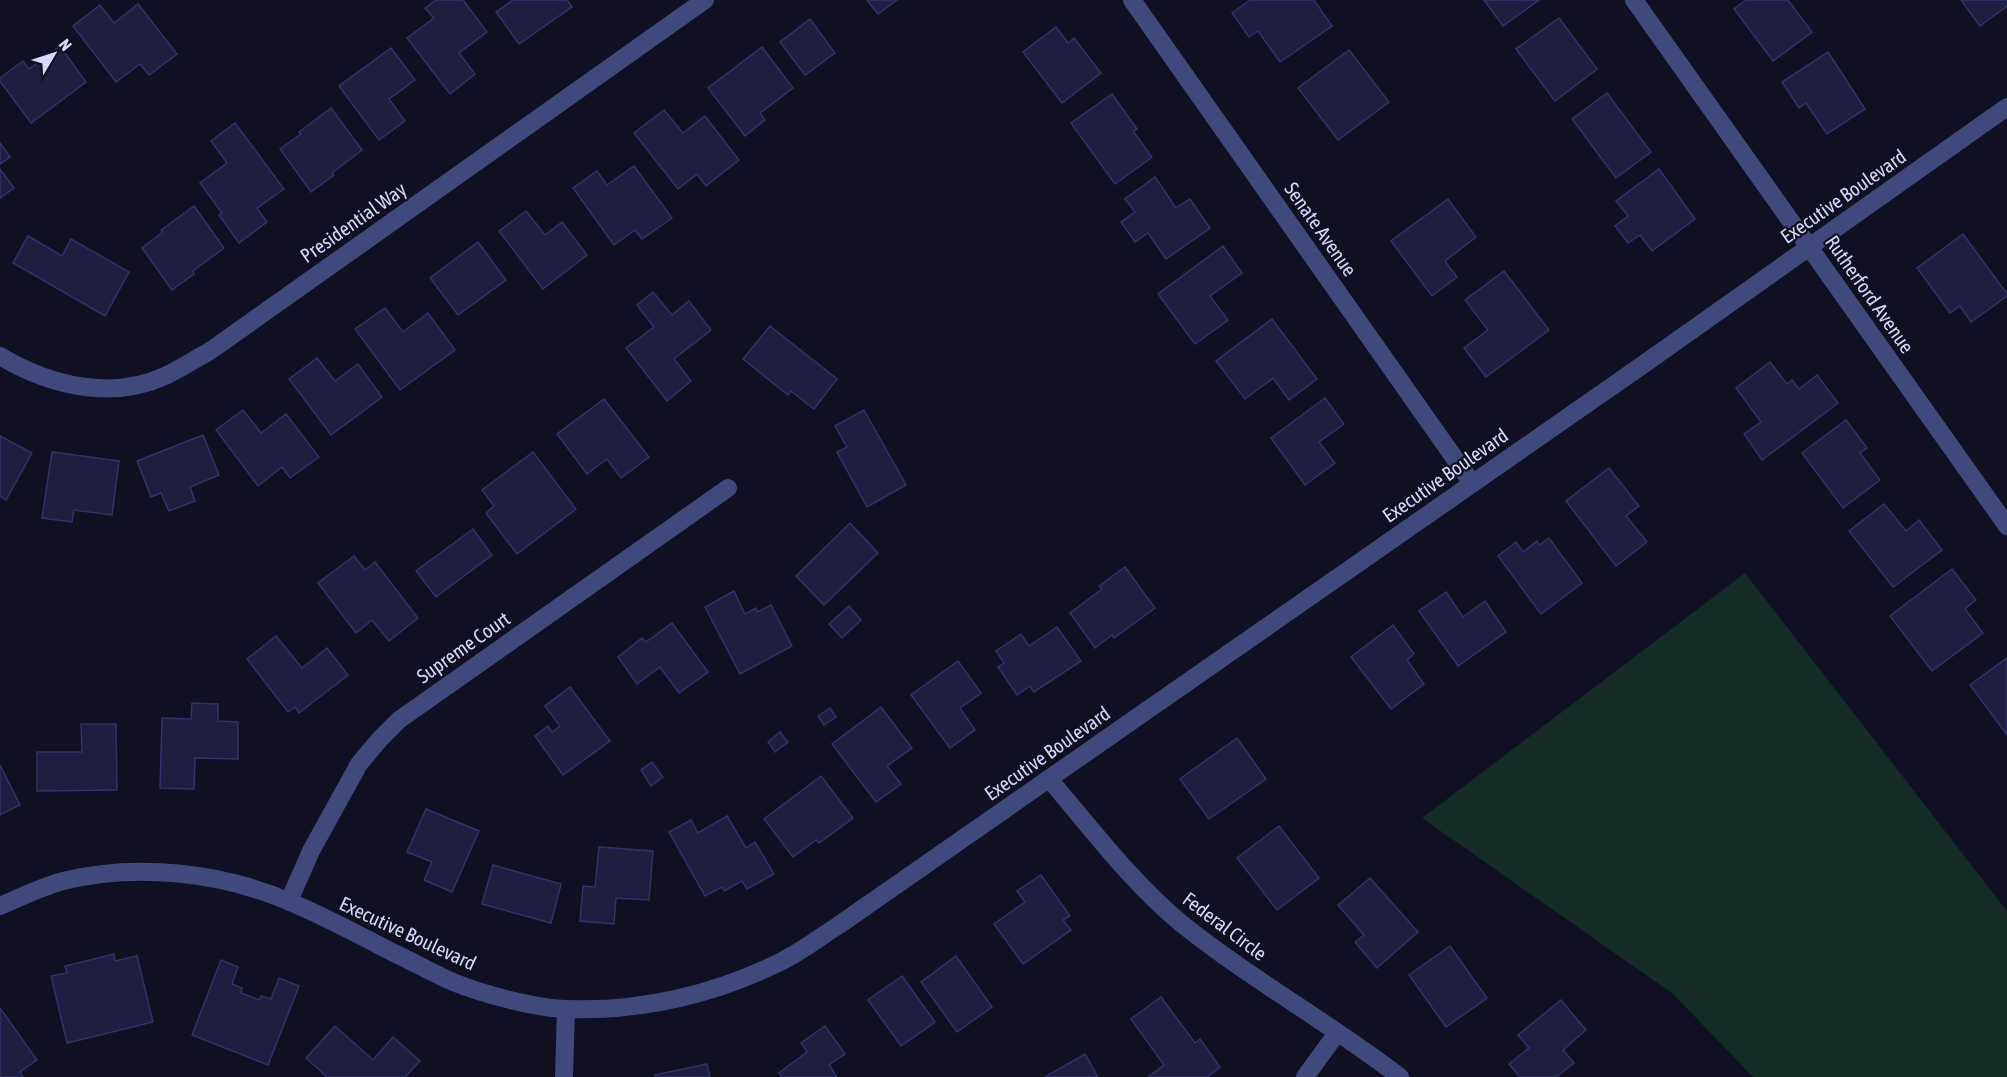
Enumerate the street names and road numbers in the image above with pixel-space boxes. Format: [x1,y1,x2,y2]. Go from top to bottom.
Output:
street label: Executive Boulevard [1776,144,1910,248]
street label: Presidential Way [296,177,410,267]
street label: Senate Avenue [1280,178,1362,280]
street label: Rutherford Avenue [1821,231,1919,357]
street label: Executive Boulevard [1378,423,1512,527]
street label: Supreme Court [412,606,514,687]
street label: Executive Boulevard [980,701,1114,805]
street label: Federal Circle [1178,887,1272,965]
street label: Executive Boulevard [336,891,480,975]

